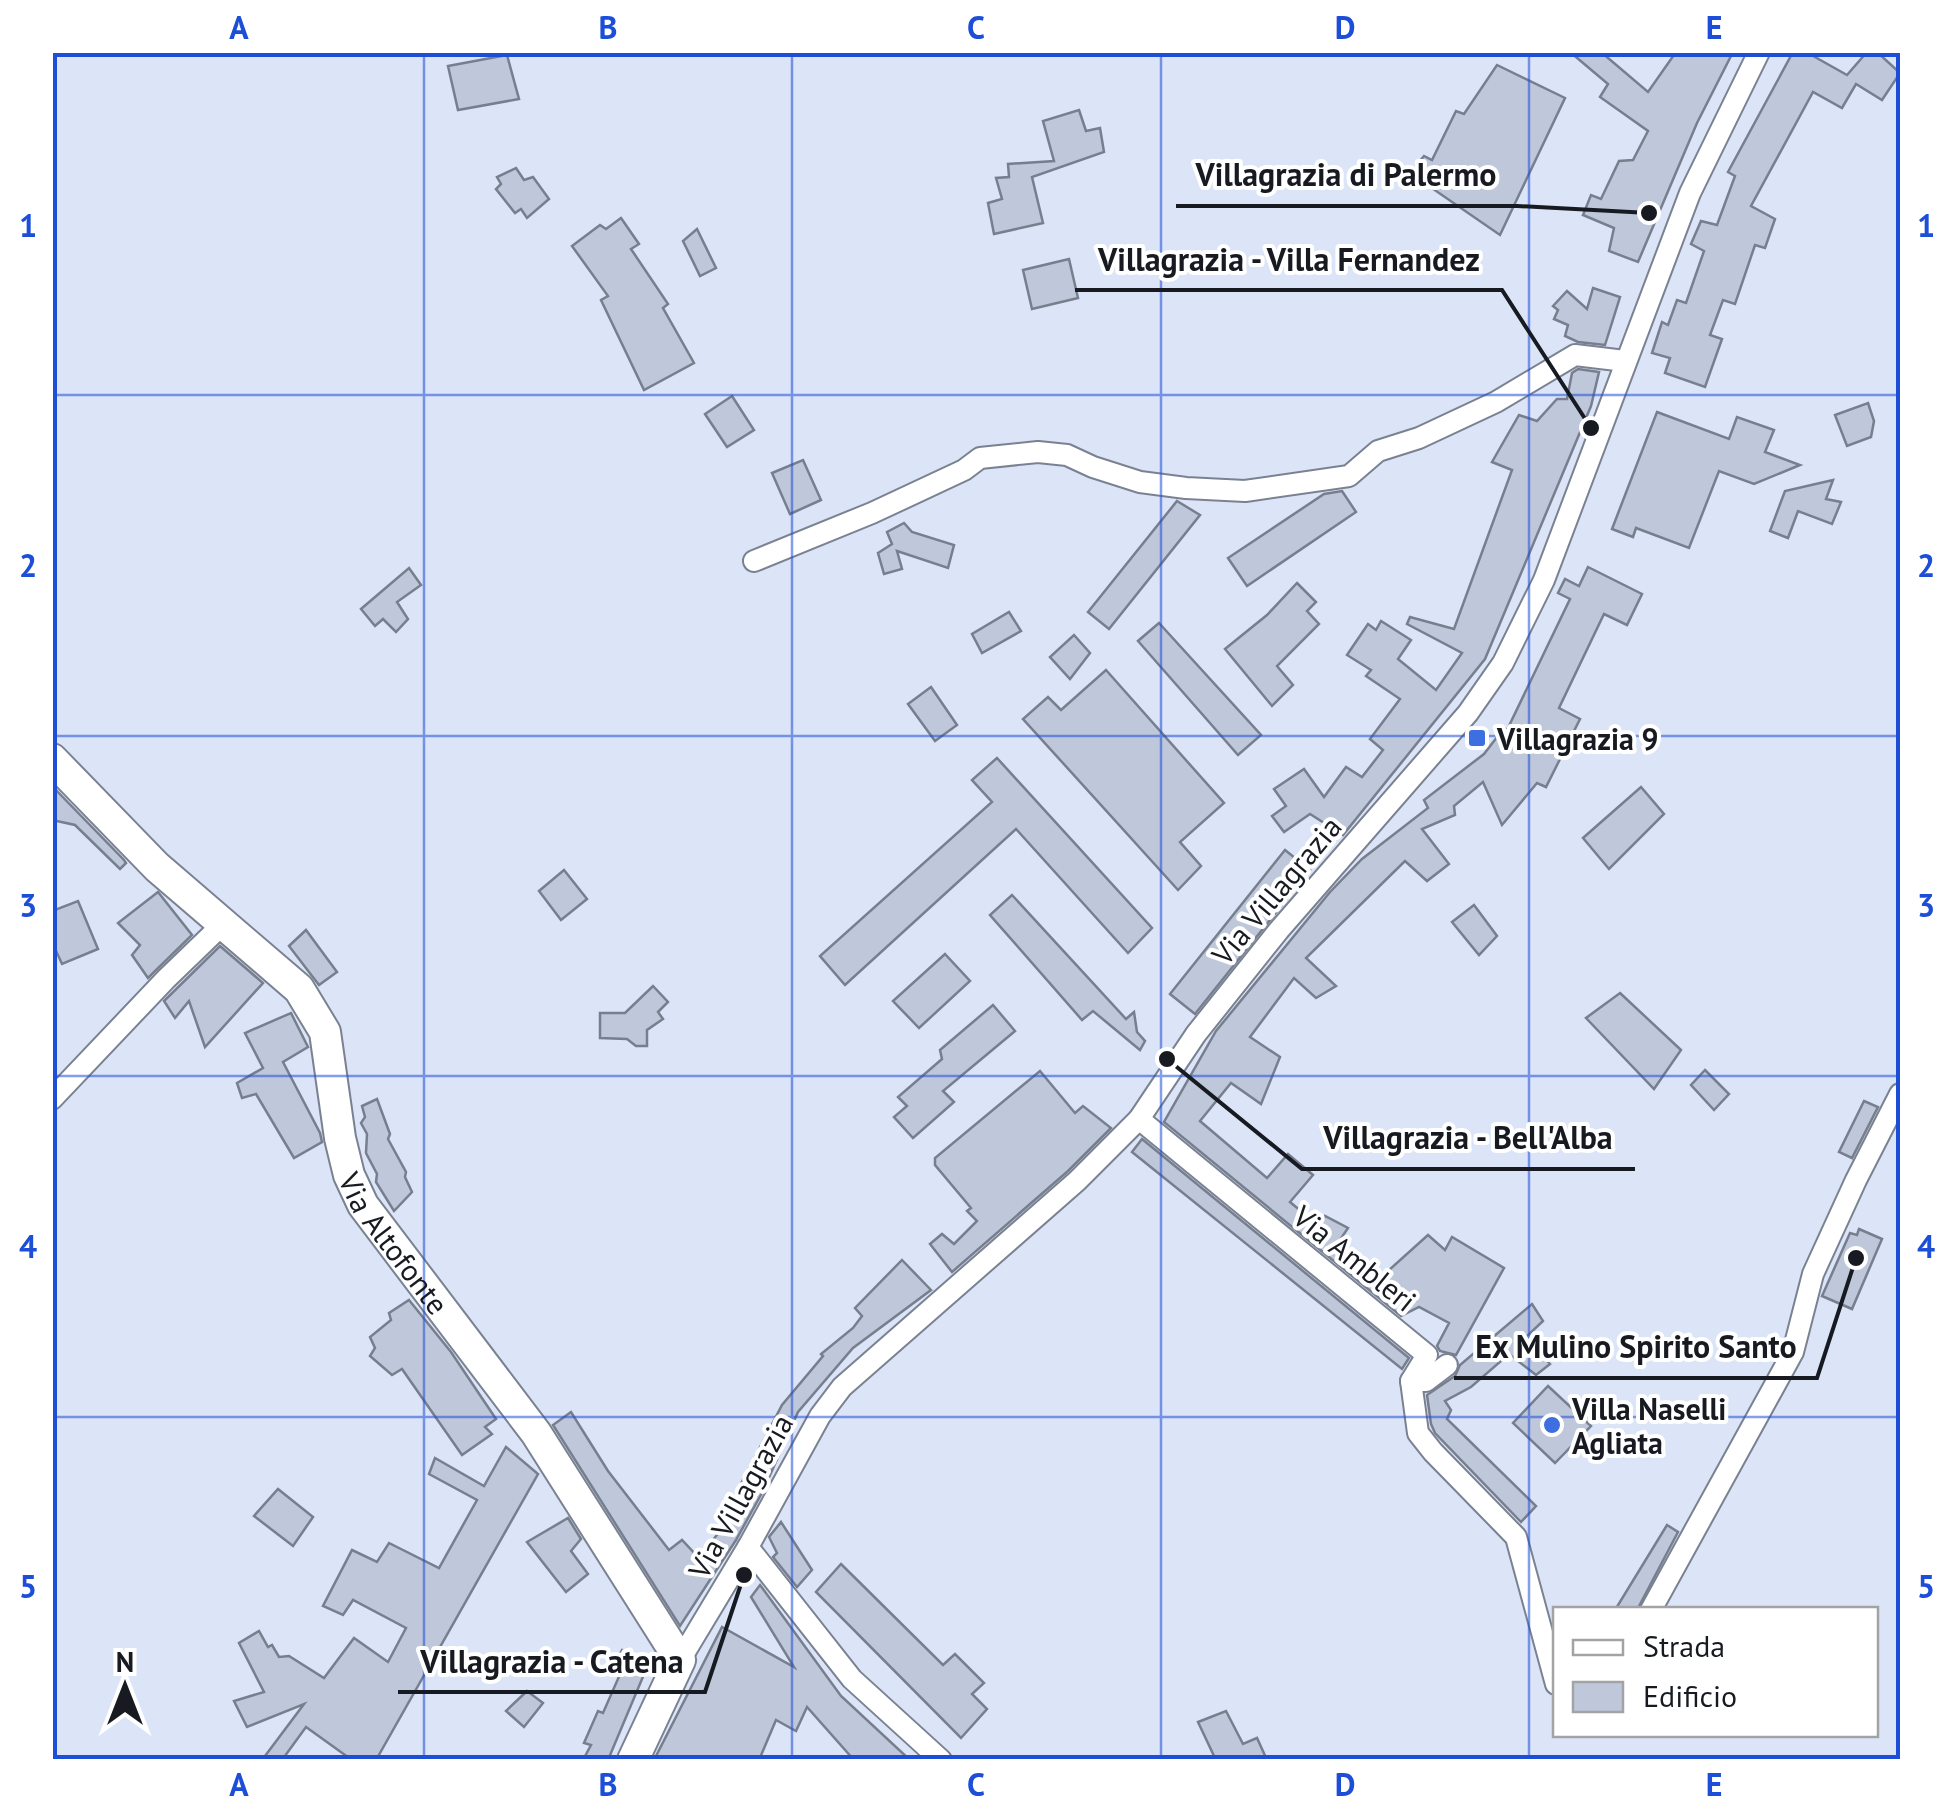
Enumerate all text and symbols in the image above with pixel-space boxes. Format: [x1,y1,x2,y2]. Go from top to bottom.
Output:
text: A [229,6,249,48]
text: B [599,6,617,48]
text: C [967,6,985,48]
text: D [1335,6,1355,48]
text: E [1706,6,1722,48]
callout: Villagrazia di Palermo [1176,144,1517,206]
text: Villagrazia di Palermo [1194,153,1497,195]
text: 1 [19,204,37,246]
text: 1 [1917,204,1935,246]
callout: Villagrazia - Villa Fernandez [1075,228,1502,290]
text: Villagrazia - Villa Fernandez [1097,238,1480,280]
text: 2 [19,544,37,586]
text: 2 [1917,544,1935,586]
place label: Villagrazia 9 [1496,719,1658,758]
marker: Villagrazia 9 [1466,727,1488,749]
street label: Via Villagrazia [1202,808,1349,973]
text: 3 [19,884,37,926]
text: 3 [1917,884,1935,926]
callout: Villagrazia - Bell'Alba [1302,1107,1635,1169]
text: Villagrazia - Bell'Alba [1322,1116,1613,1158]
street label: Via Altofonte [330,1165,458,1322]
street label: Via Ambleri [1285,1196,1425,1320]
text: 4 [19,1225,37,1267]
text: 4 [1917,1225,1935,1267]
callout: Ex Mulino Spirito Santo [1454,1316,1817,1378]
text: Ex Mulino Spirito Santo [1475,1325,1797,1367]
place label: Villa Naselli Agliata [1571,1389,1726,1462]
street label: Via Villagrazia [678,1407,801,1586]
marker: Villa Naselli Agliata [1541,1414,1563,1436]
text: 5 [19,1565,37,1607]
text: 5 [1917,1565,1935,1607]
legend [1553,1607,1878,1737]
text: Strada [1643,1626,1725,1665]
callout: Villagrazia - Catena [398,1630,705,1692]
north arrow [75,1637,175,1737]
text: Villagrazia - Catena [419,1640,684,1682]
text: N [116,1643,134,1680]
text: Edificio [1643,1676,1737,1715]
text: A [229,1763,249,1805]
text: B [599,1763,617,1805]
text: C [967,1763,985,1805]
text: D [1335,1763,1355,1805]
text: E [1706,1763,1722,1805]

